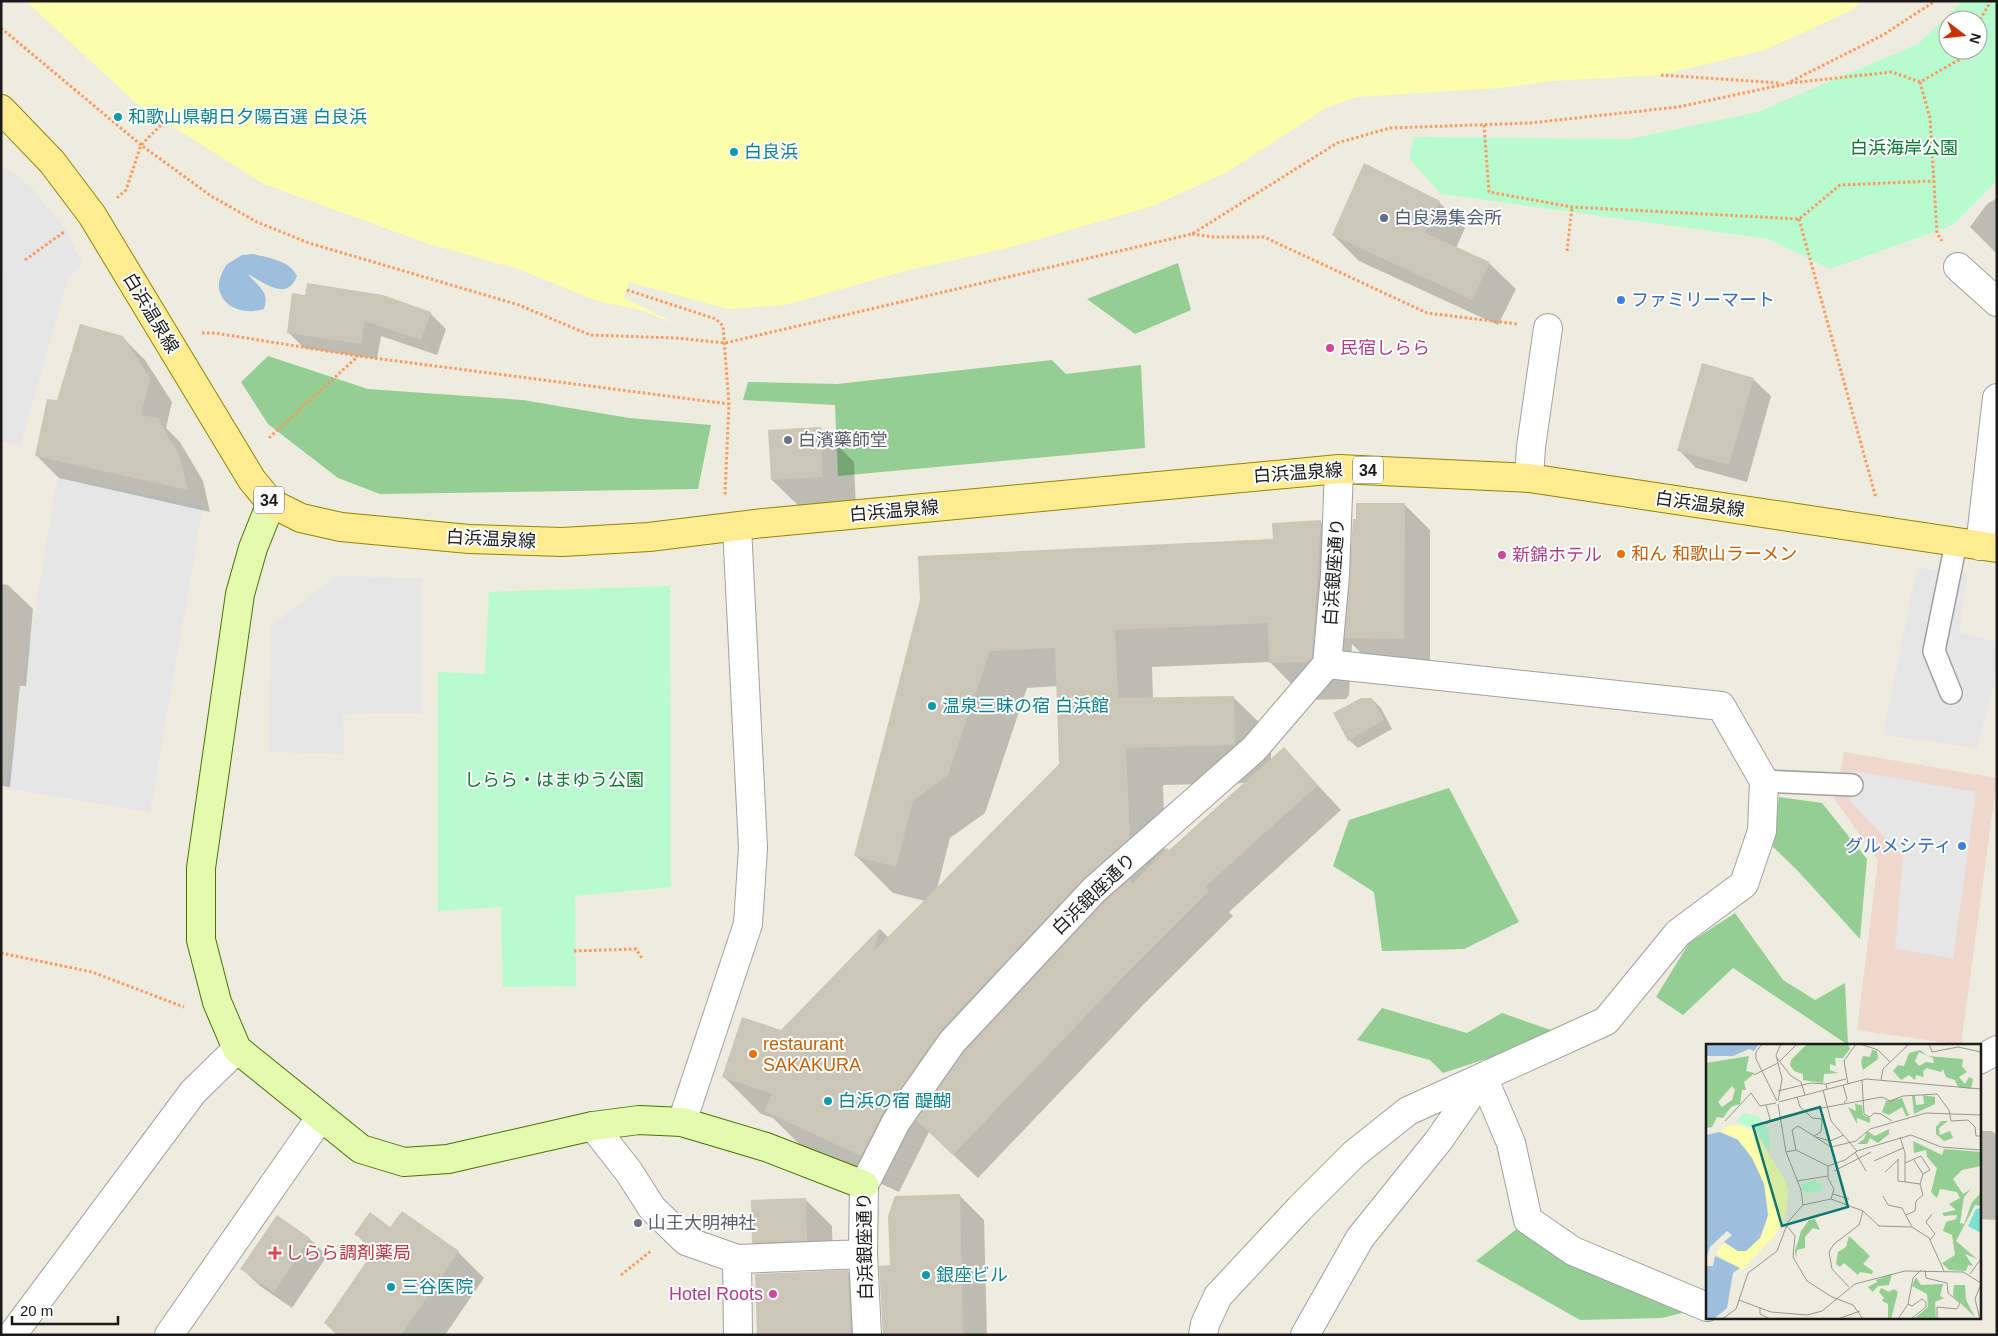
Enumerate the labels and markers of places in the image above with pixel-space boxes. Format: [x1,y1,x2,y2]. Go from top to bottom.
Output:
place label: 和歌山県朝日夕陽百選 白良浜 [128,107,367,127]
marker: 和歌山県朝日夕陽百選 白良浜 [112,111,124,123]
place label: 白良浜 [744,142,798,162]
marker: 白良浜 [728,146,740,158]
place label: 白良湯集会所 [1394,208,1502,228]
marker: 白良湯集会所 [1378,212,1390,224]
place label: ファミリーマート [1631,290,1775,310]
marker: ファミリーマート [1615,294,1627,306]
place label: 民宿しらら [1340,338,1430,358]
marker: 民宿しらら [1324,342,1336,354]
place label: 白濱藥師堂 [798,430,888,450]
marker: 白濱藥師堂 [782,434,794,446]
place label: 和ん 和歌山ラーメン [1631,544,1797,564]
place label: 新錦ホテル [1512,545,1602,565]
marker: 和ん 和歌山ラーメン [1615,548,1627,560]
marker: 新錦ホテル [1496,549,1508,561]
place label: 温泉三昧の宿 白浜館 [942,696,1109,716]
marker: 温泉三昧の宿 白浜館 [926,700,938,712]
place label: グルメシティ [1845,836,1952,856]
marker: グルメシティ [1956,840,1968,852]
place label: restaurant SAKAKURA [763,1034,861,1075]
marker: restaurant SAKAKURA [747,1048,759,1060]
place label: 白浜の宿 醍醐 [838,1091,951,1111]
marker: 白浜の宿 醍醐 [822,1095,834,1107]
place label: 山王大明神社 [648,1213,756,1233]
marker: 山王大明神社 [632,1217,644,1229]
place label: しらら調剤薬局 [285,1243,411,1263]
marker: しらら調剤薬局 [269,1247,281,1259]
place label: 銀座ビル [936,1265,1008,1285]
marker: 銀座ビル [920,1269,932,1281]
place label: 三谷医院 [401,1277,473,1297]
marker: 三谷医院 [385,1281,397,1293]
place label: Hotel Roots [669,1284,763,1304]
marker: Hotel Roots [767,1288,779,1300]

